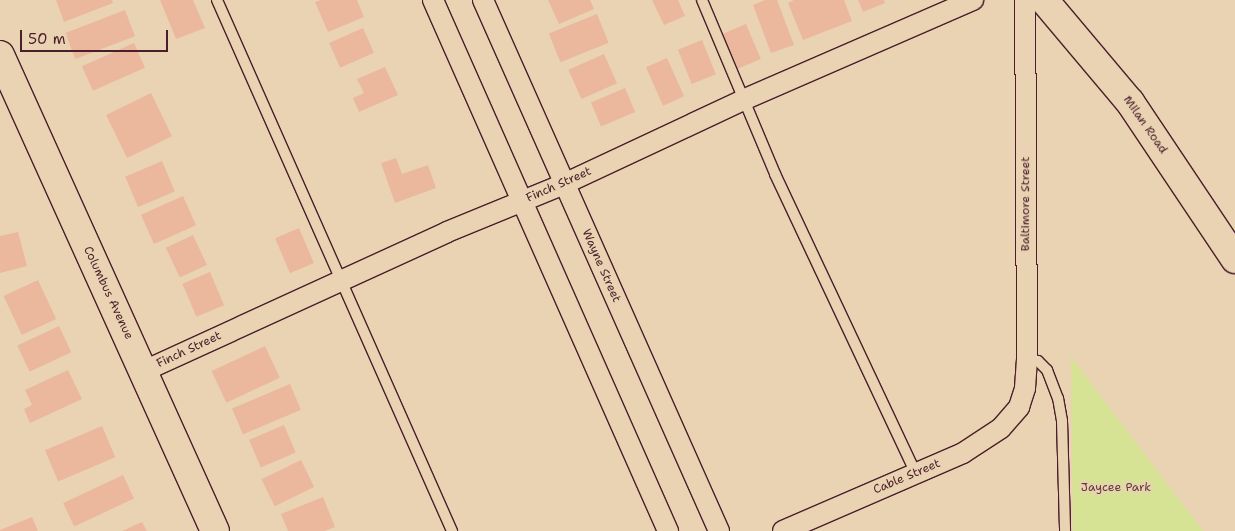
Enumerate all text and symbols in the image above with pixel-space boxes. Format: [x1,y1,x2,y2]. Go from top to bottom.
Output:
scale bar [22,20,170,52]
text: 50 m [28,29,66,49]
street label: Milan Road [1120,93,1170,157]
street label: Baltimore Street [1019,157,1033,251]
street label: Finch Street [524,164,594,206]
street label: Wayne Street [578,227,624,305]
street label: Columbus Avenue [80,244,136,342]
street label: Finch Street [154,329,224,371]
street label: Cable Street [871,456,943,498]
park label: Jaycee Park [1081,481,1151,495]

